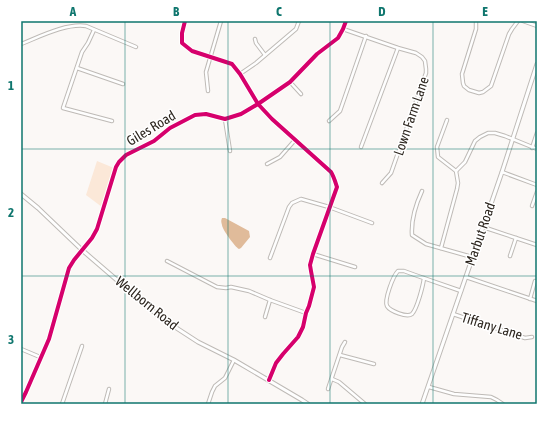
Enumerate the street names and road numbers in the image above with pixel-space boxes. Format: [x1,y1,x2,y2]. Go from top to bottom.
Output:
street label: Lown Farm Lane [390,75,432,157]
street label: Giles Road [124,107,178,149]
street label: Marbut Road [462,200,498,268]
street label: Wellborn Road [112,273,182,333]
street label: Tiffany Lane [460,309,524,343]

